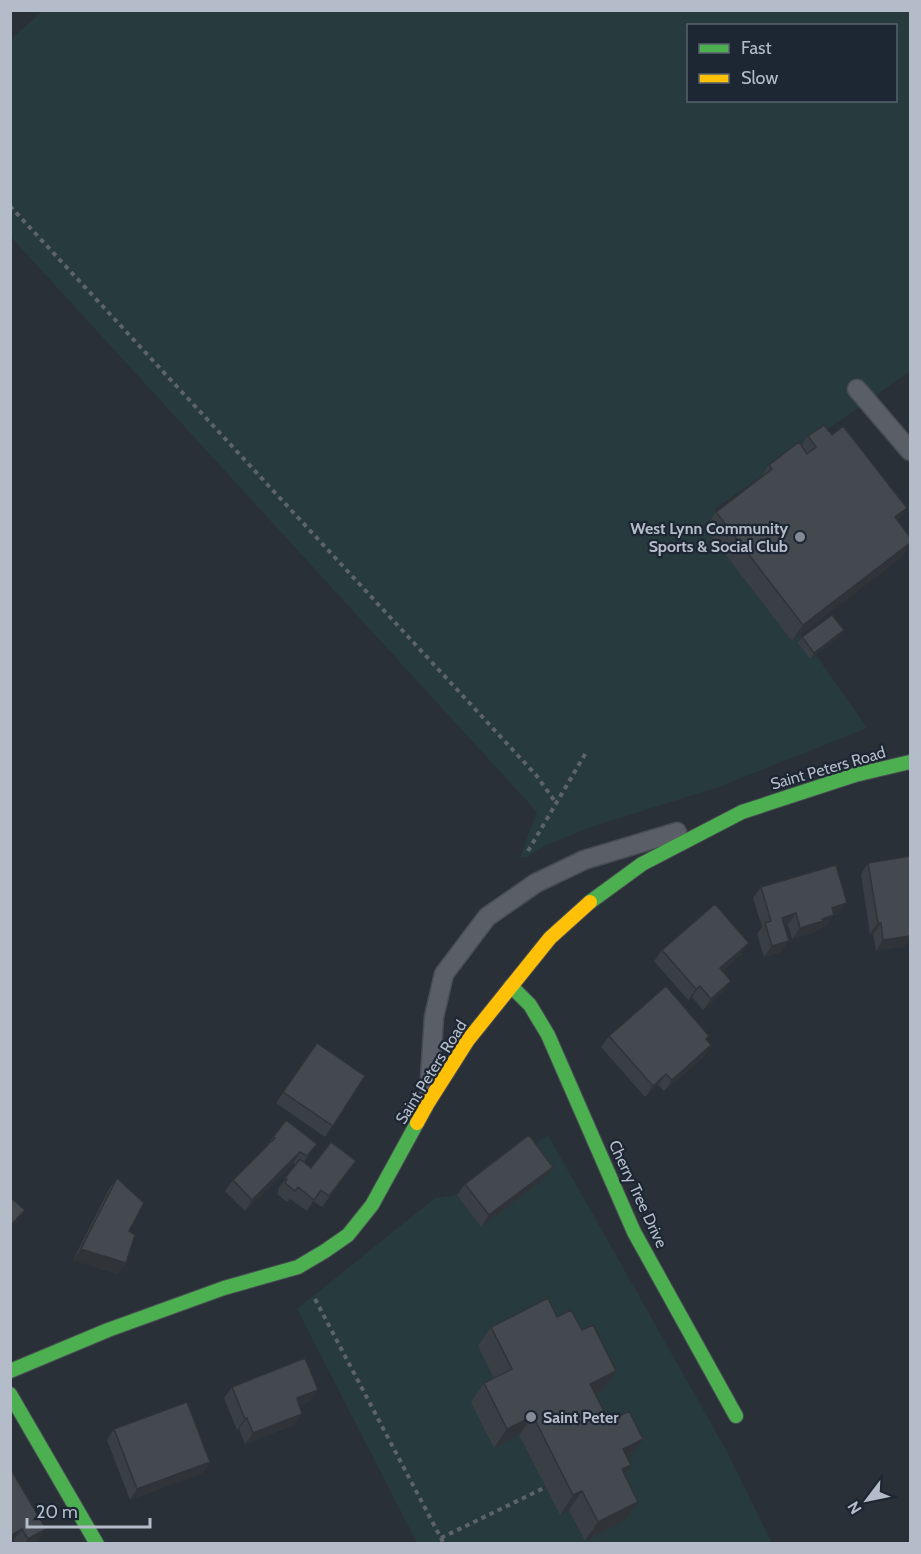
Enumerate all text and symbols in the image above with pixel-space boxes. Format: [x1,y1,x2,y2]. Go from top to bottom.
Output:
legend [687,24,897,102]
text: Fast [741,37,772,59]
text: Slow [741,67,778,89]
place label: West Lynn Community Sports & Social Club [630,519,788,556]
marker: West Lynn Community Sports & Social Club [793,530,807,544]
street label: Saint Peters Road [768,742,888,794]
street label: Saint Peters Road [391,1017,471,1127]
street label: Cherry Tree Drive [605,1137,671,1251]
place label: Saint Peter [543,1408,619,1427]
marker: Saint Peter [524,1410,538,1424]
north arrow [837,1470,897,1530]
scale bar [27,1491,150,1529]
text: N [844,1498,866,1518]
text: 20 m [36,1501,78,1523]

